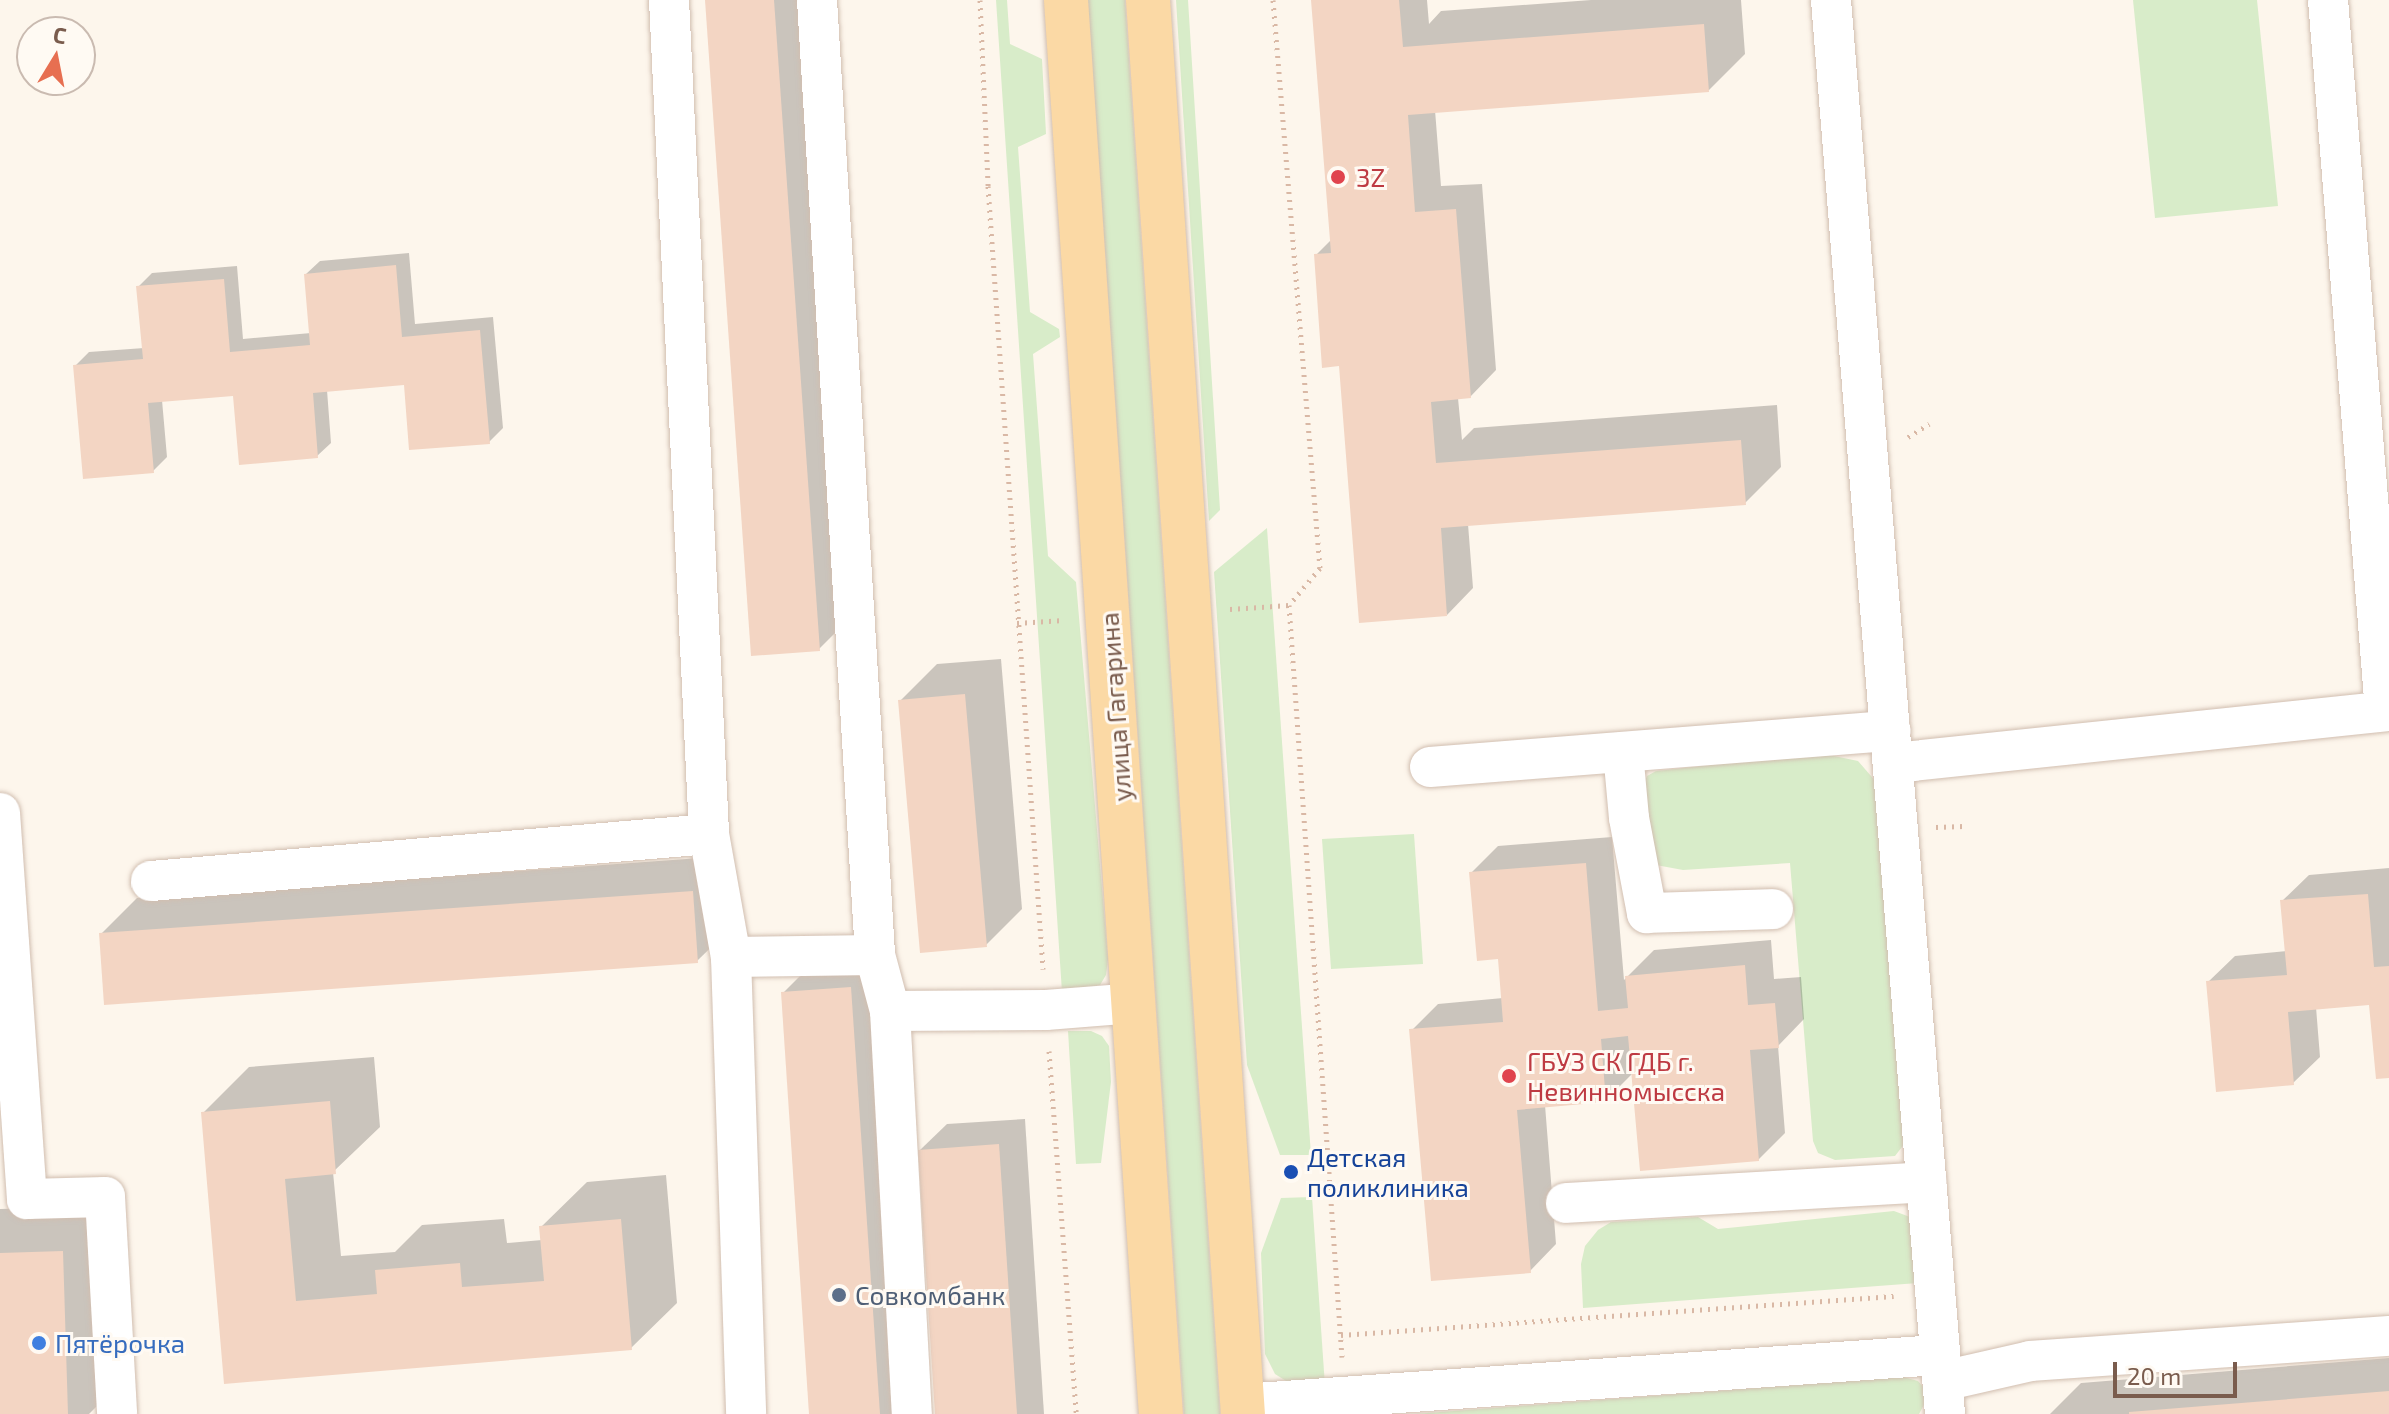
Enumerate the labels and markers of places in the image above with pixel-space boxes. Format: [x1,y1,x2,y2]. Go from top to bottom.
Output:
place label: 3Z [1356,161,1385,193]
marker: 3Z [1327,166,1349,188]
place label: ГБУЗ СК ГДБ г. Невинномысска [1527,1045,1725,1106]
marker: ГБУЗ СК ГДБ г. Невинномысска [1498,1065,1520,1087]
place label: Детская поликлиника [1307,1141,1469,1202]
marker: Детская поликлиника [1282,1163,1300,1181]
place label: Совкомбанк [855,1279,1005,1311]
marker: Совкомбанк [830,1286,848,1304]
place label: Пятёрочка [55,1327,185,1359]
marker: Пятёрочка [30,1334,48,1352]

